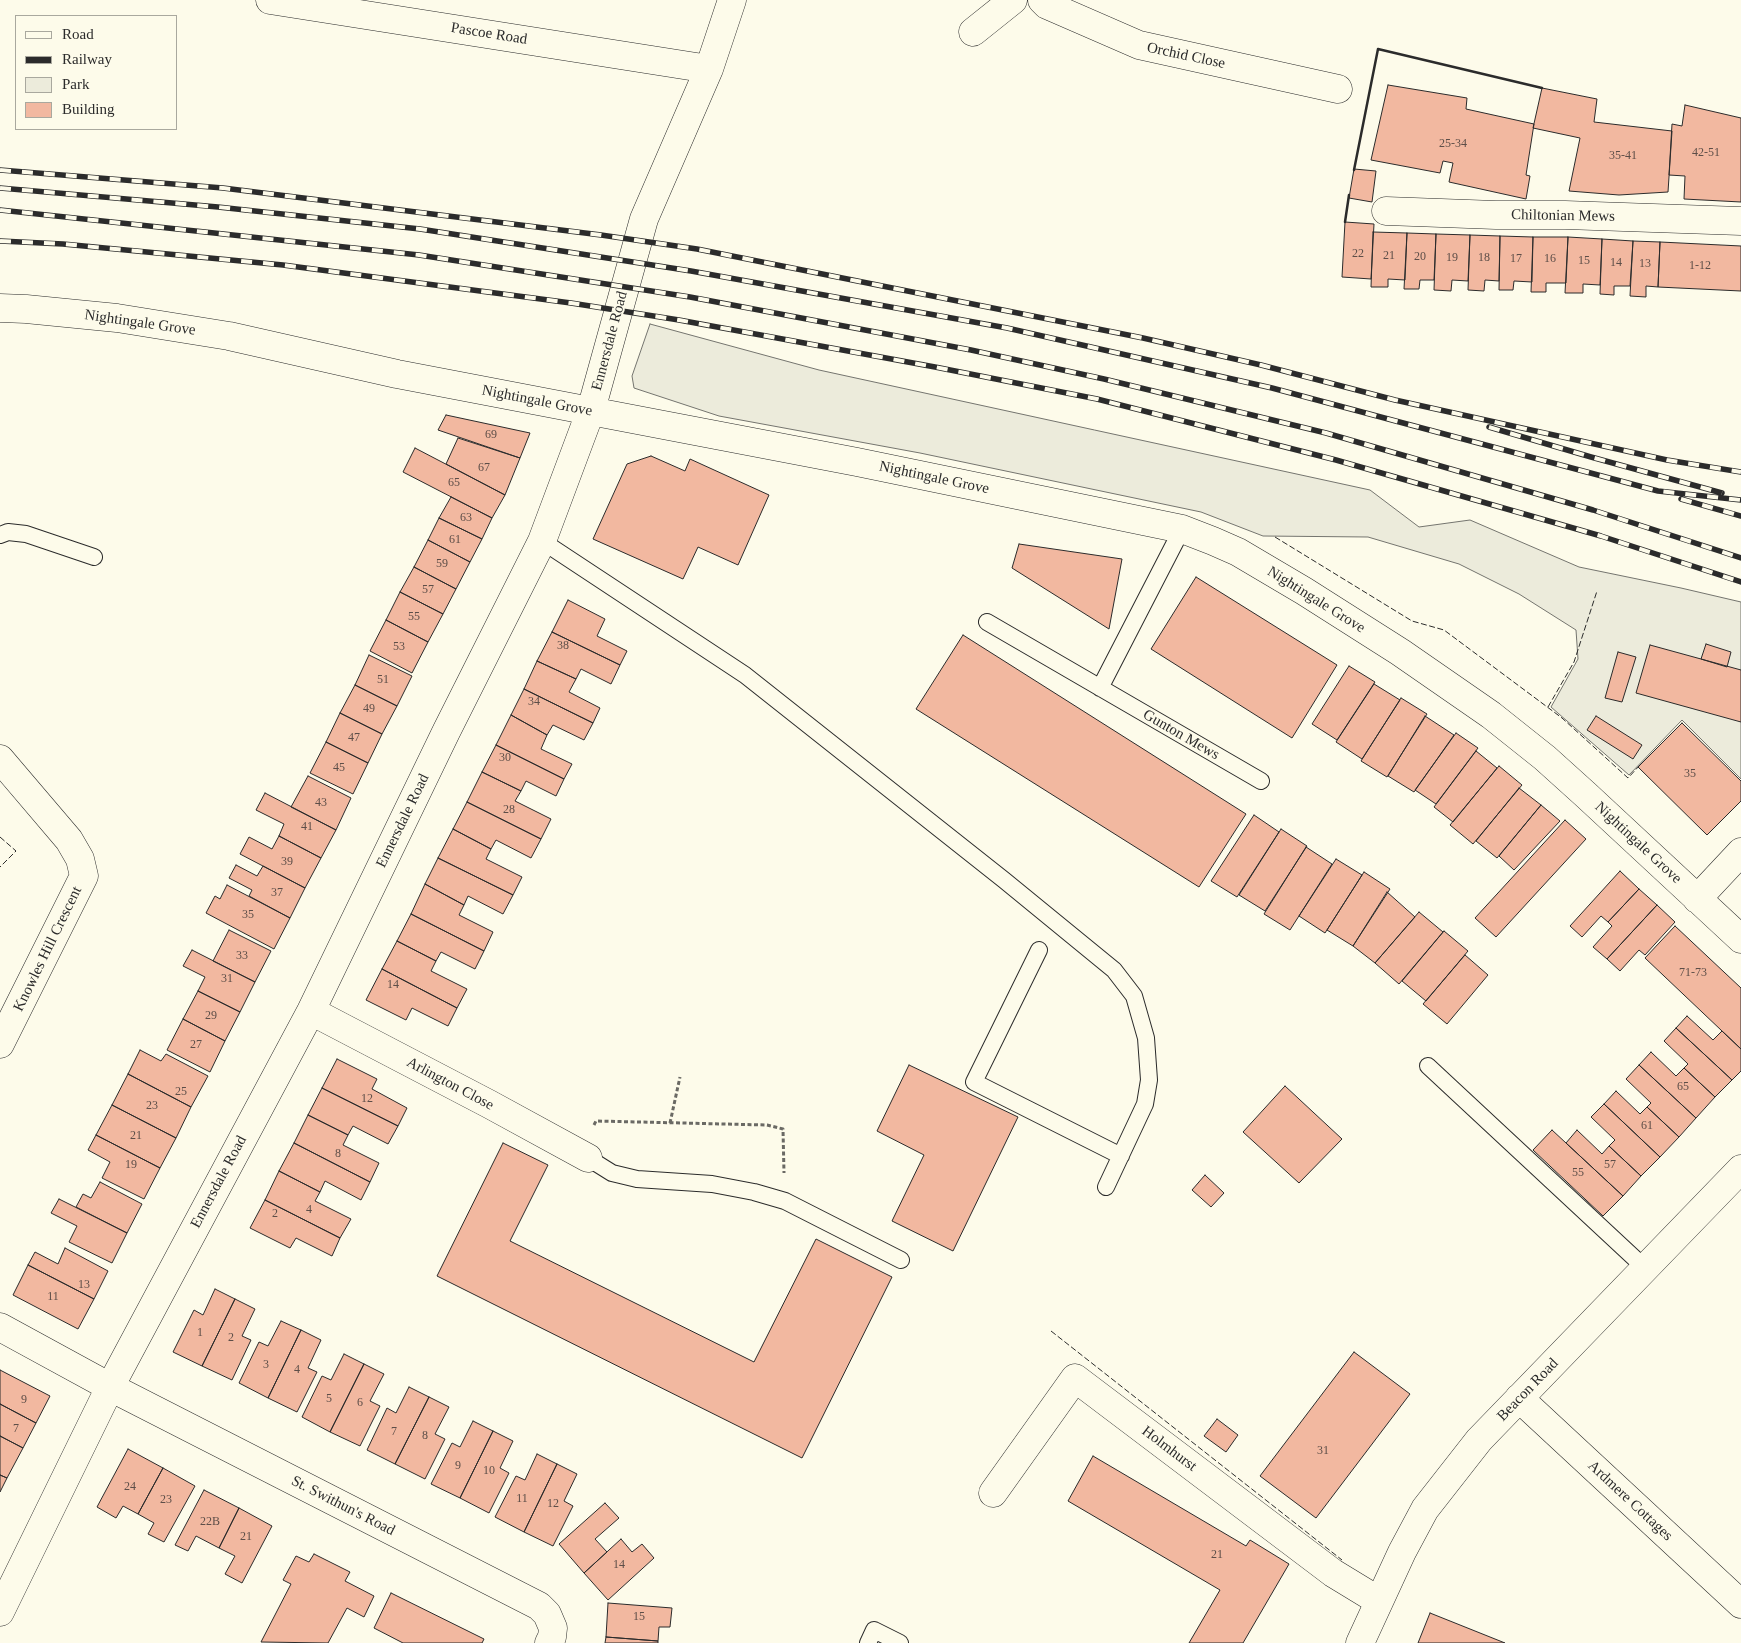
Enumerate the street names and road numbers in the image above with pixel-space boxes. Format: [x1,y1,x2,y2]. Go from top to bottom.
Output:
street label: Pascoe Road [450,19,528,49]
street label: Orchid Close [1145,39,1227,73]
street label: Chiltonian Mews [1511,206,1615,226]
street label: Ennersdale Road [588,289,632,393]
street label: Nightingale Grove [83,306,197,340]
street label: Nightingale Grove [480,381,594,421]
street label: Nightingale Grove [877,458,991,498]
street label: Nightingale Grove [1264,563,1368,637]
street label: Gunton Mews [1140,706,1222,764]
street label: Ennersdale Road [373,771,433,871]
street label: Nightingale Grove [1591,798,1685,888]
street label: Knowles Hill Crescent [10,884,86,1014]
street label: Arlington Close [403,1053,497,1115]
street label: Ennersdale Road [187,1133,251,1231]
street label: Beacon Road [1494,1355,1562,1425]
street label: Holmhurst [1138,1423,1200,1475]
street label: Ardmere Cottages [1584,1457,1676,1545]
street label: St. Swithun's Road [288,1472,398,1540]

